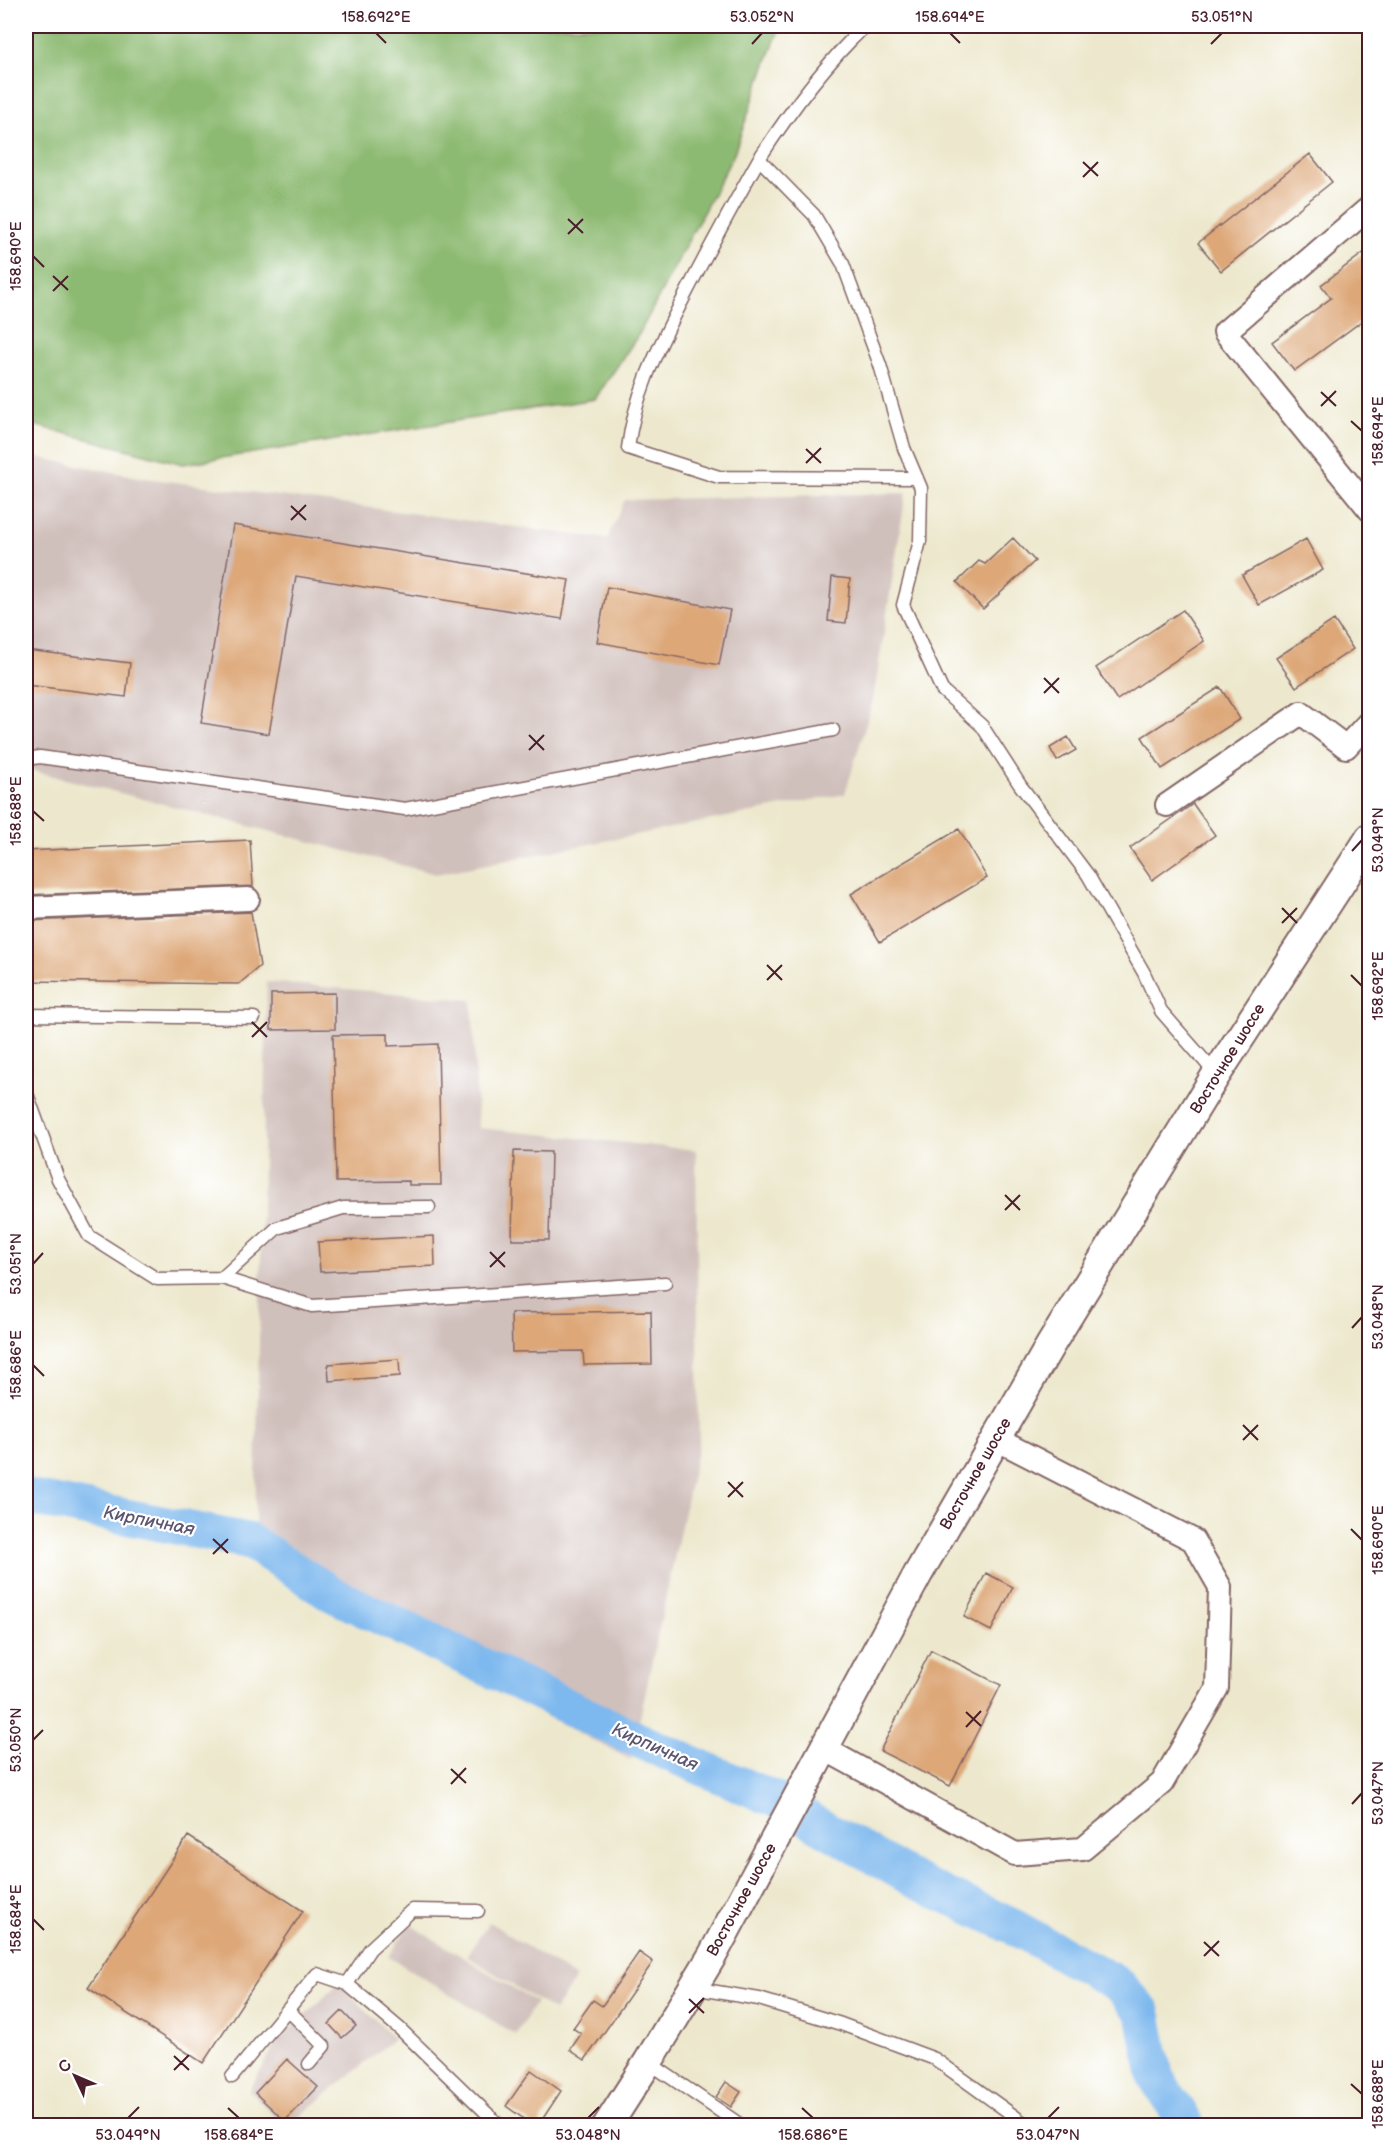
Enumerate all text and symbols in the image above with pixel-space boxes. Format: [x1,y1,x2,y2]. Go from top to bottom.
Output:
text: 158.692°E [341,8,411,27]
text: 53.052°N [730,8,794,27]
text: 158.694°E [915,8,985,27]
text: 53.051°N [1191,8,1253,27]
text: 158.690°E [7,221,26,291]
text: 158.694°E [1369,396,1388,466]
text: 158.688°E [7,776,26,846]
text: 53.049°N [1369,807,1388,873]
text: 158.692°E [1369,951,1388,1021]
street label: Восточное шоссе [1187,1000,1270,1117]
text: 53.051°N [7,1233,26,1295]
text: 53.048°N [1369,1284,1388,1350]
text: 158.686°E [7,1330,26,1400]
street label: Восточное шоссе [936,1415,1016,1533]
water label: Кирпичная [102,1502,196,1540]
text: 158.690°E [1369,1505,1388,1575]
text: 53.050°N [7,1707,26,1773]
water label: Кирпичная [609,1719,702,1775]
text: 53.047°N [1369,1761,1388,1825]
street label: Восточное шоссе [703,1840,781,1960]
text: 158.684°E [7,1884,26,1954]
north arrow [45,2046,105,2106]
text: С [55,2056,76,2077]
text: 158.688°E [1369,2059,1388,2129]
text: 53.049°N [95,2126,161,2145]
text: 158.684°E [204,2126,274,2145]
text: 53.048°N [555,2126,621,2145]
text: 158.686°E [778,2126,848,2145]
text: 53.047°N [1016,2126,1080,2145]

